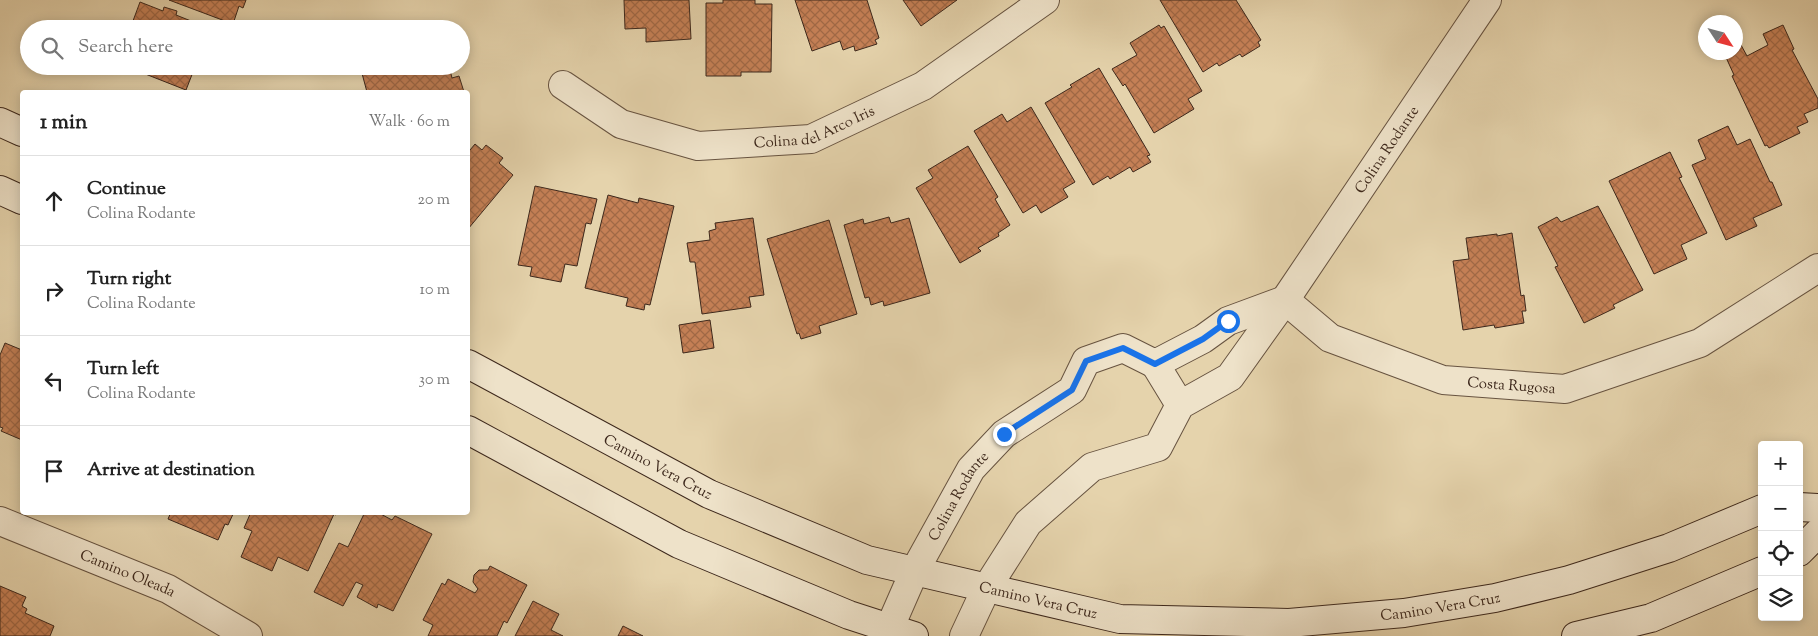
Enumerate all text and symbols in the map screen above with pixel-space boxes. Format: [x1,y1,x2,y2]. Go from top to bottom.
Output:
north arrow [1698,15,1743,60]
search box [20,20,470,75]
icon: search [38,34,66,62]
text: Search here [78,34,173,61]
street label: Colina del Arco Iris [753,101,879,155]
street label: Colina Rodante [1350,102,1425,198]
text: 1 min [40,108,87,138]
text: Walk · 60 m [369,111,450,134]
text: Continue [87,176,166,203]
icon: ahead [40,187,68,215]
text: 20 m [417,189,450,212]
text: Colina Rodante [87,203,196,226]
text: Turn right [87,266,171,293]
icon: right [40,277,68,305]
text: 10 m [420,279,450,302]
text: Colina Rodante [87,293,196,316]
route start [1217,310,1240,333]
text: Turn left [87,356,159,383]
icon: left [40,367,68,395]
text: 30 m [419,369,450,392]
street label: Costa Rugosa [1466,373,1556,400]
text: Colina Rodante [87,383,196,406]
route end [993,423,1016,446]
street label: Camino Vera Cruz [599,430,716,506]
map controls [1758,441,1803,621]
button: + [1758,441,1803,486]
street label: Colina Rodante [924,447,994,545]
icon: arrive [40,457,68,485]
text: Arrive at destination [87,457,255,484]
button: − [1758,486,1803,531]
button: locate [1758,531,1803,576]
street label: Camino Oleada [76,545,179,603]
button: layers [1758,576,1803,621]
street label: Camino Vera Cruz [977,577,1100,625]
street label: Camino Vera Cruz [1380,588,1503,627]

